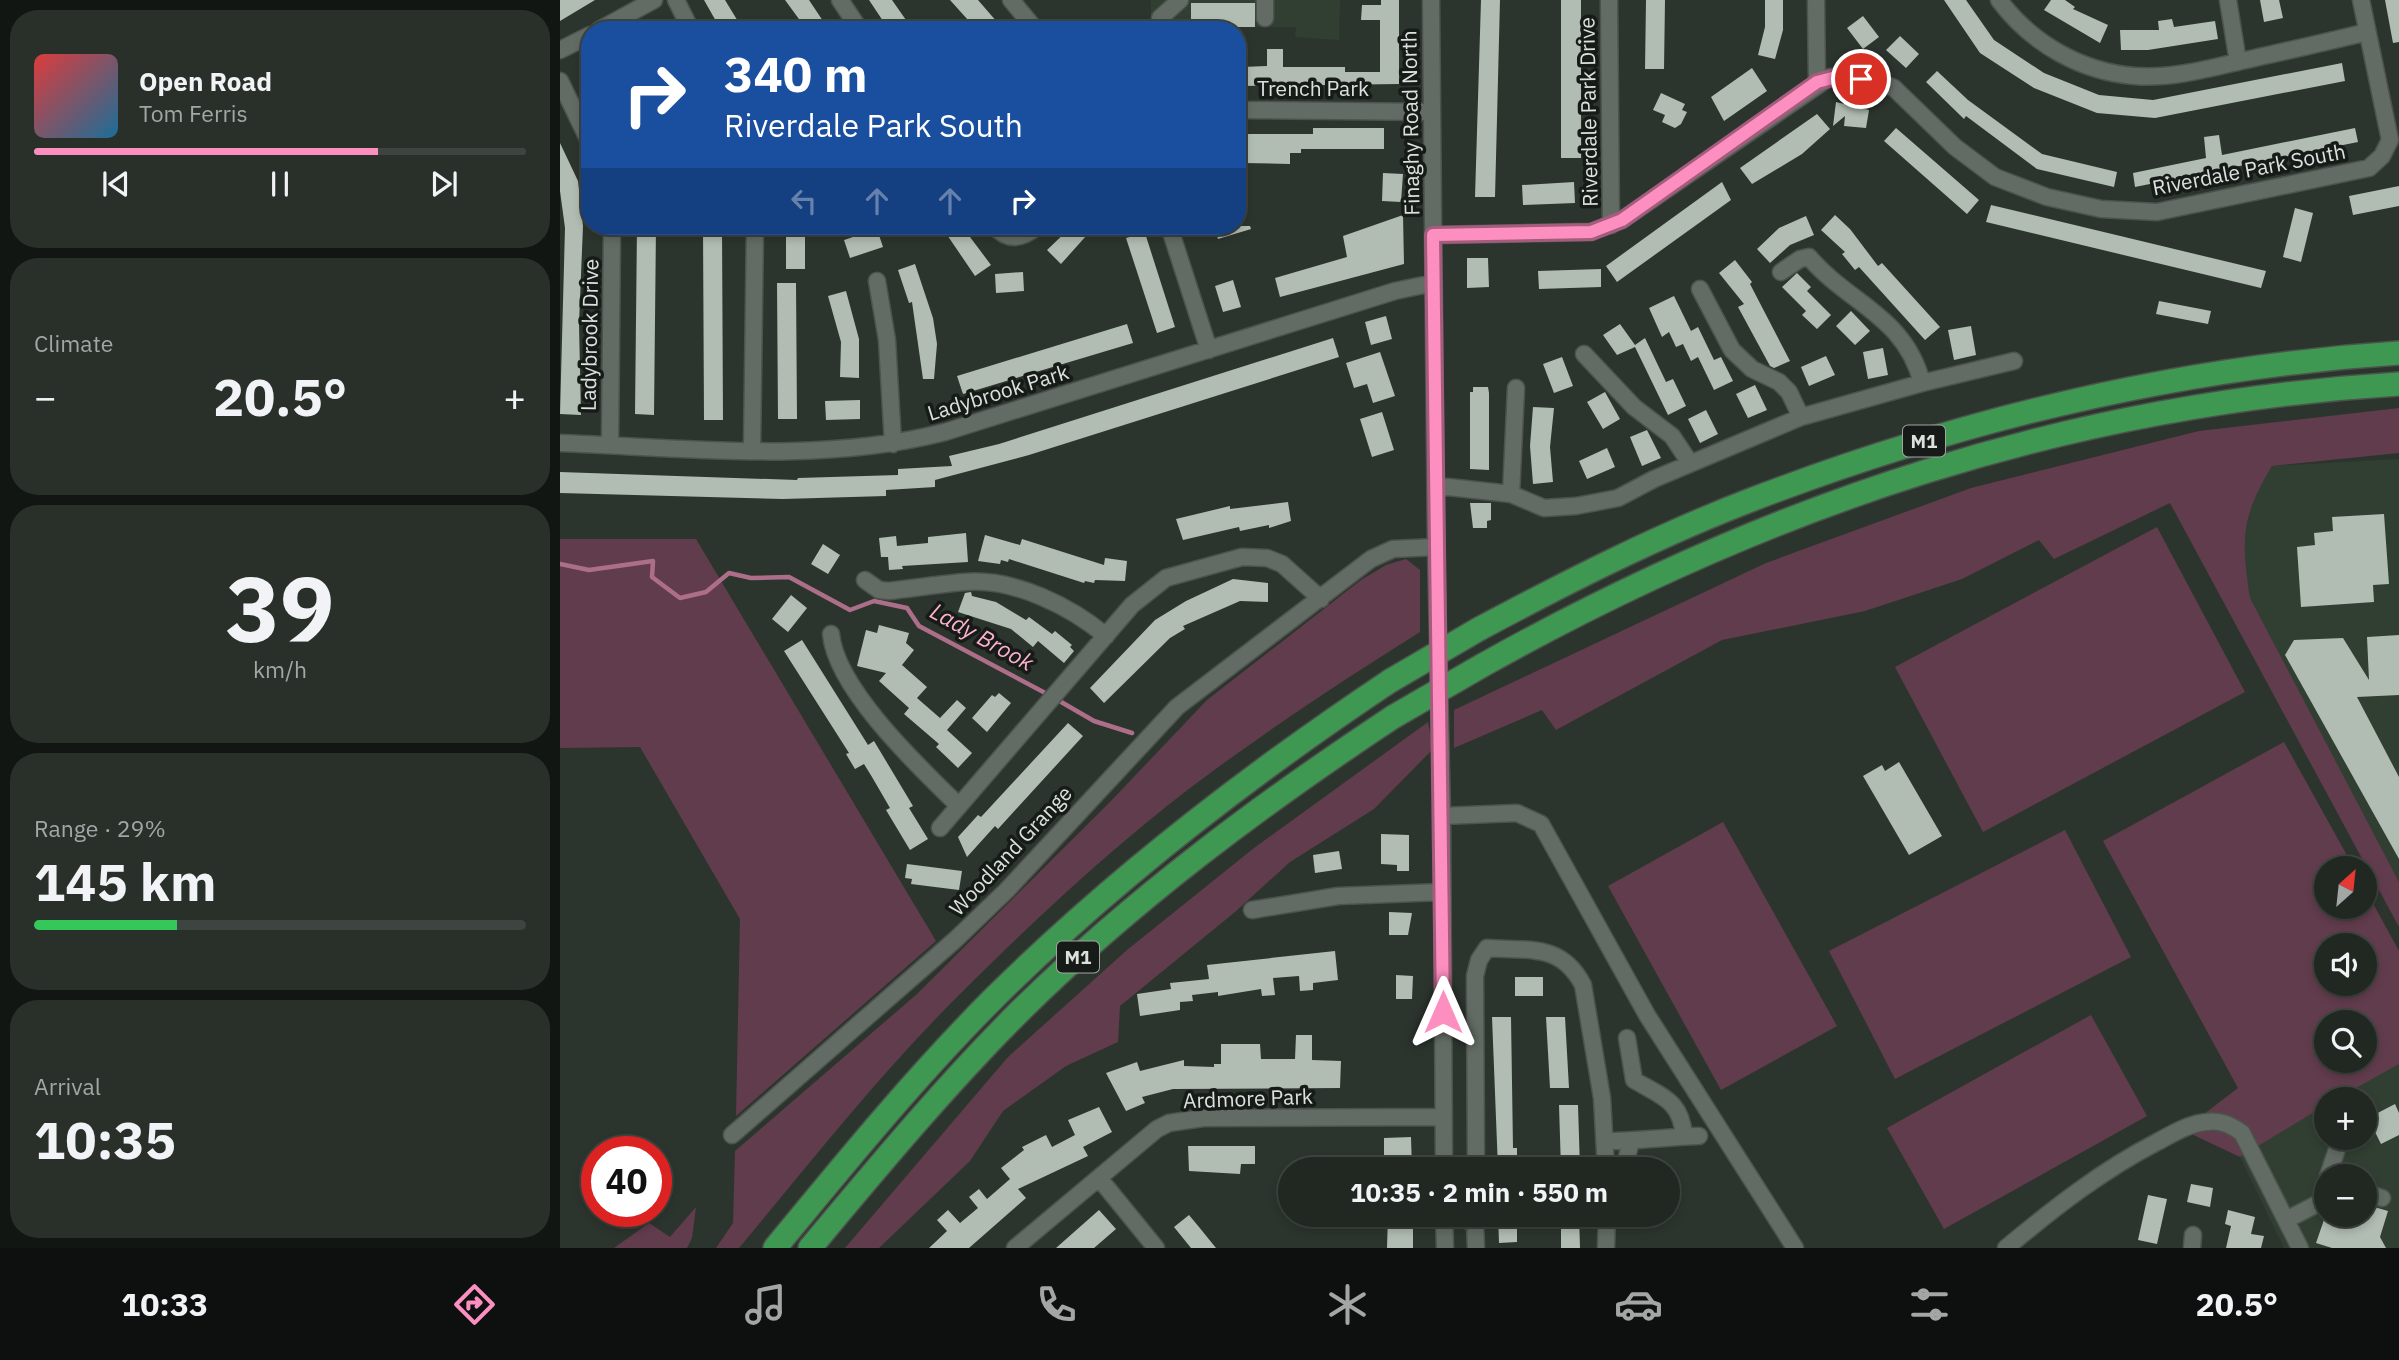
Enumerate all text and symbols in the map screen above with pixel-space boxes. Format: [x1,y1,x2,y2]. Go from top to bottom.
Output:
street label: Riverdale Park Drive [1572,17,1604,207]
street label: Finaghy Road North [1394,30,1426,216]
text: 340 m [724,42,868,105]
icon: right [609,49,700,140]
pin [1831,49,1891,109]
icon: arrive [1842,60,1880,98]
text: Open Road [139,64,272,98]
street label: Trench Park [1257,74,1369,102]
text: Tom Ferris [139,98,248,128]
text: Riverdale Park South [724,104,1023,146]
street label: Riverdale Park South [2150,137,2348,201]
icon: previous [97,165,135,203]
icon: pause [261,165,299,203]
icon: next [425,165,463,203]
icon: left [785,182,823,220]
icon: ahead [858,182,896,220]
icon: ahead [931,182,969,220]
icon: right [1004,182,1042,220]
street label: Ladybrook Drive [574,259,604,411]
text: Climate [34,328,113,358]
street label: Ladybrook Park [924,357,1072,427]
text: 20.5° [213,363,347,430]
text: − [34,372,57,421]
text: + [503,372,526,421]
road number: M1 [1903,426,1945,456]
text: 39 [225,549,335,667]
water label: Lady Brook [925,595,1041,677]
text: km/h [253,654,307,684]
street label: Woodland Grange [943,779,1078,921]
text: Range · 29% [34,813,166,843]
text: 145 km [34,848,216,915]
north arrow [2314,856,2376,919]
map controls [2314,856,2377,1227]
button: sound [2314,933,2377,996]
road number: M1 [1057,942,1099,973]
position arrow [1406,975,1480,1049]
button: search [2314,1010,2377,1073]
text: Arrival [34,1071,101,1101]
street label: Ardmore Park [1183,1082,1313,1114]
button: + [2314,1087,2377,1150]
text: 10:35 [34,1106,176,1173]
speed limit sign: 40 [581,1136,672,1227]
button: − [2314,1164,2377,1227]
text: 10:35 · 2 min · 550 m [1350,1175,1608,1209]
icon: directions [450,1280,499,1329]
icon: music [741,1280,790,1329]
icon: phone [1032,1280,1081,1329]
icon: climate [1323,1280,1372,1329]
icon: car [1614,1280,1663,1329]
icon: filters [1905,1280,1954,1329]
text: 10:33 [121,1283,208,1325]
text: 20.5° [2195,1283,2278,1325]

